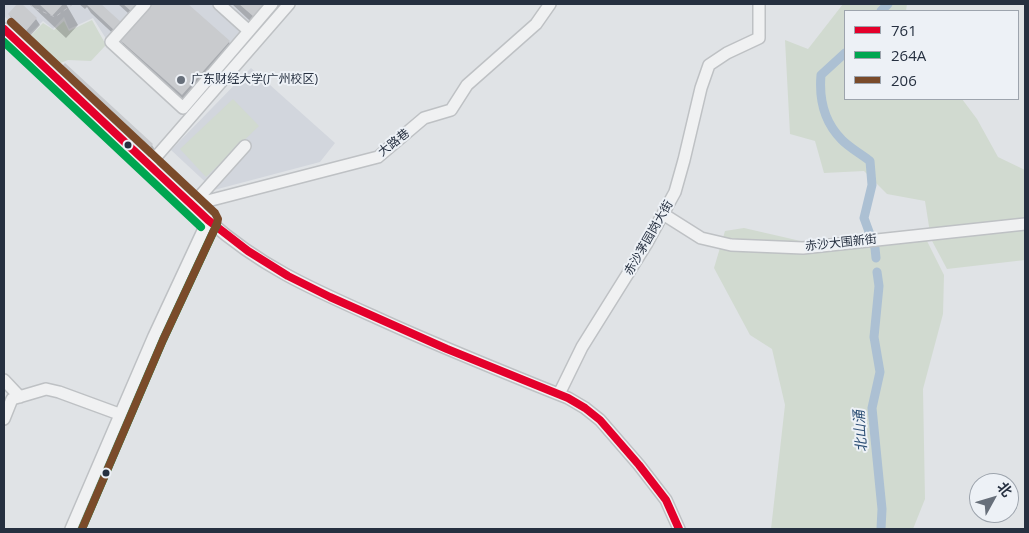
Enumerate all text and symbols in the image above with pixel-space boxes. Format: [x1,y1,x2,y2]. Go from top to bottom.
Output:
legend [844,10,1019,100]
text: 761 [891,20,917,40]
text: 264A [891,45,926,65]
text: 206 [891,70,917,90]
place label: 广东财经大学(广州校区) [191,73,318,87]
marker: 广东财经大学(广州校区) [175,74,187,86]
street label: 大路巷 [375,126,413,160]
unlabelled marker [123,140,133,150]
street label: 赤沙茅园岗大街 [622,198,676,278]
street label: 赤沙大围新街 [804,232,878,254]
water label: 北山涌 [851,409,871,453]
unlabelled marker [101,468,111,478]
north arrow [969,473,1019,523]
text: 北 [993,477,1017,500]

